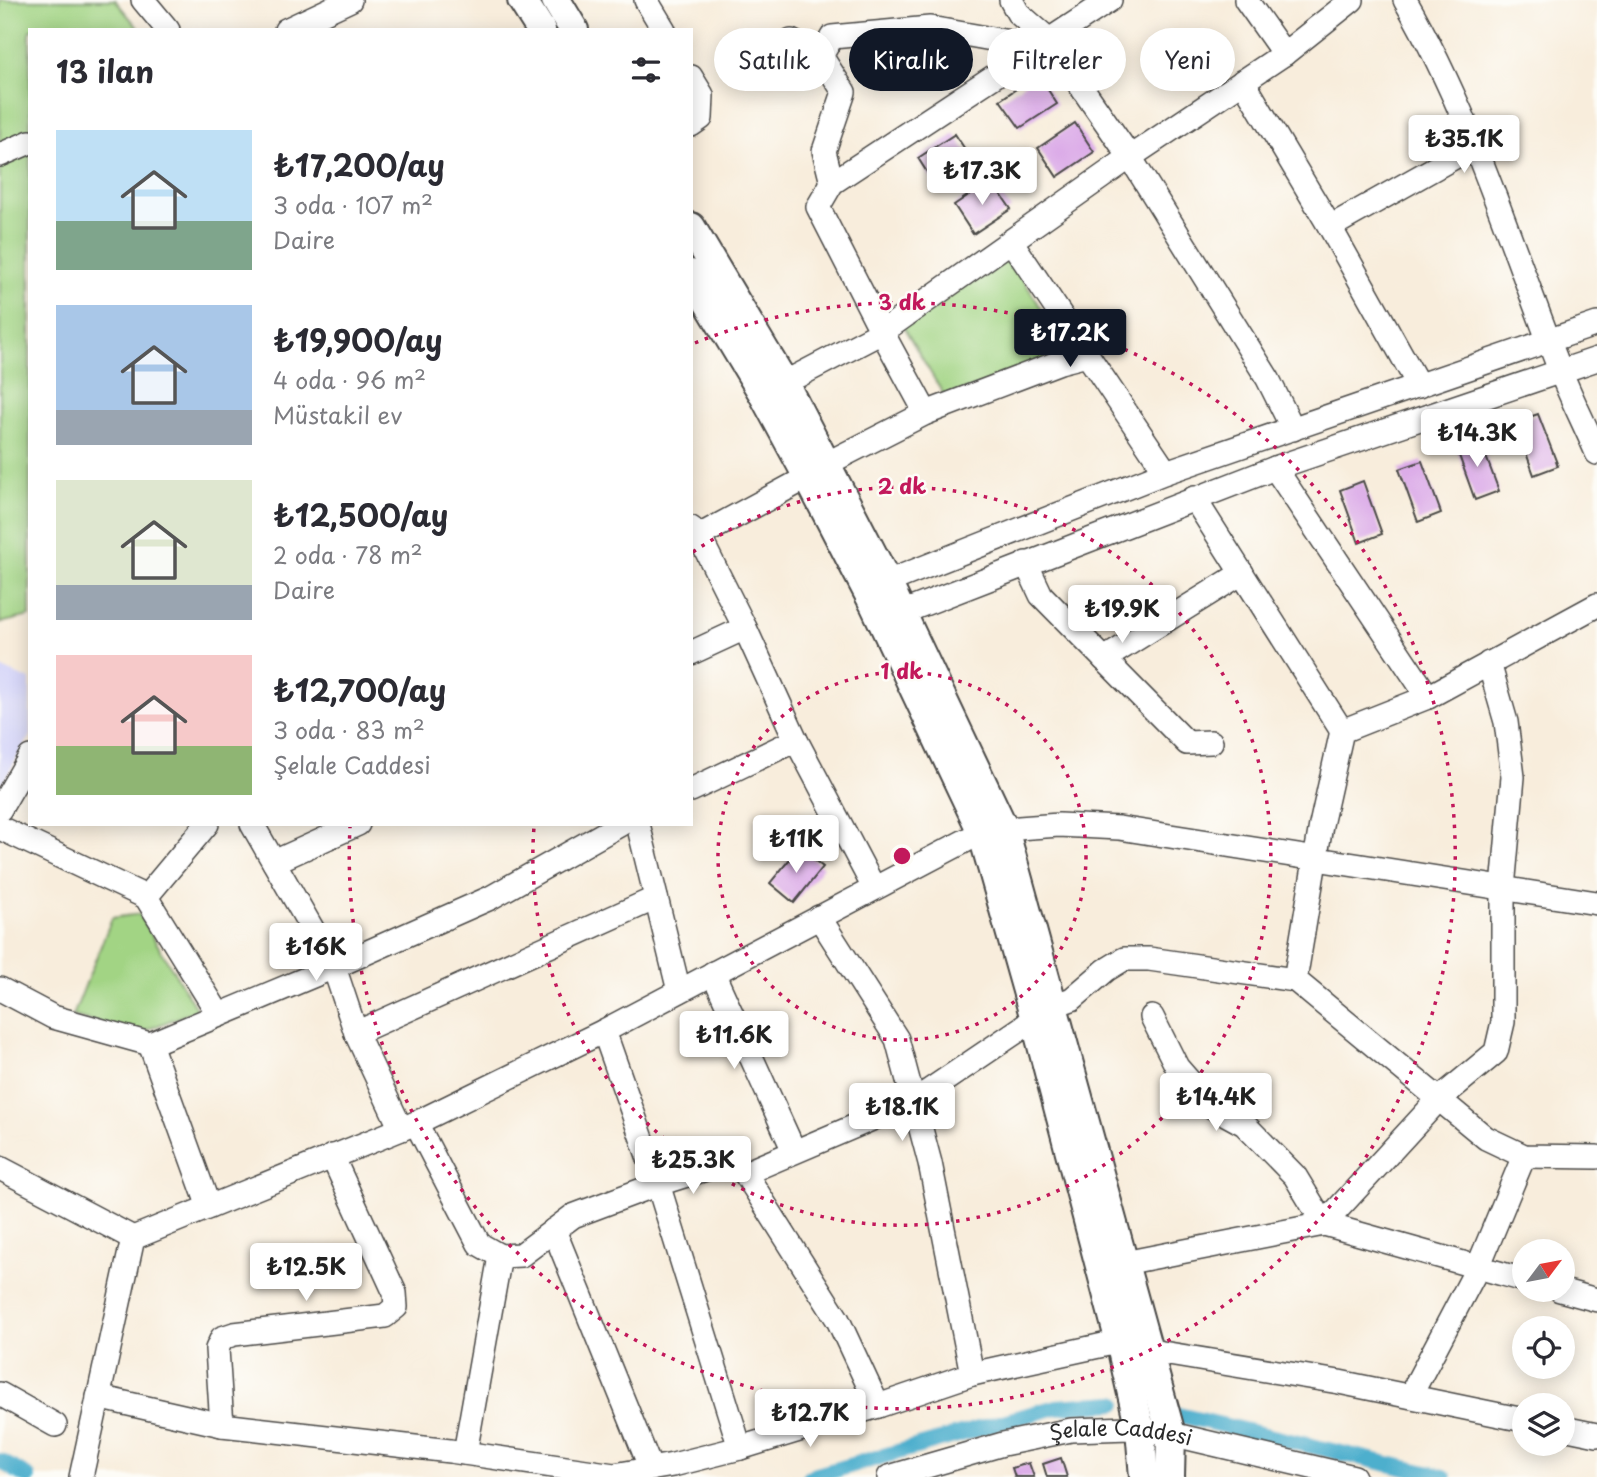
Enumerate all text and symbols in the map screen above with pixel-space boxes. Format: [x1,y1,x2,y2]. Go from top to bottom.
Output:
chip: Satılık [714,28,835,91]
chip: Kiralık [849,28,973,91]
chip: Filtreler [987,28,1126,91]
chip: Yeni [1140,28,1235,91]
text: 13 ilan [56,48,154,93]
icon: filters [627,51,665,89]
pin: ₺35.1K [1407,116,1521,175]
text: ₺35.1K [1424,120,1504,155]
text: ₺17,200/ay [273,142,445,187]
pin: ₺17.3K [925,148,1039,207]
text: ₺17.3K [943,152,1021,187]
icon: home [112,158,196,242]
text: 3 oda · 107 m² [273,187,433,222]
text: Daire [273,222,335,257]
text: 3 dk [878,285,926,317]
pin: ₺17.2K [1013,310,1127,369]
text: ₺17.2K [1030,314,1110,349]
text: ₺19,900/ay [273,317,443,362]
icon: home [112,333,196,417]
text: 4 oda · 96 m² [273,362,426,397]
text: Müstakil ev [273,397,402,432]
pin: ₺14.3K [1420,410,1534,469]
text: ₺14.3K [1437,414,1517,449]
text: 2 dk [878,469,926,501]
text: ₺12,500/ay [273,492,448,537]
icon: home [112,508,196,592]
text: 2 oda · 78 m² [273,537,423,572]
text: Daire [273,572,335,607]
pin: ₺19.9K [1065,586,1179,645]
text: ₺19.9K [1084,590,1160,625]
text: 1 dk [881,654,923,686]
text: ₺12,700/ay [273,667,446,712]
icon: home [112,683,196,767]
text: 3 oda · 83 m² [273,712,425,747]
text: Şelale Caddesi [273,747,431,782]
pin: ₺11K [755,816,837,875]
text: ₺11K [769,820,823,855]
centre of rings [890,844,914,868]
pin: ₺16K [275,923,357,983]
text: ₺16K [285,928,347,963]
pin: ₺11.6K [677,1012,791,1071]
text: ₺11.6K [696,1016,772,1051]
pin: ₺14.4K [1159,1074,1273,1133]
text: ₺14.4K [1176,1078,1256,1113]
pin: ₺18.1K [845,1084,959,1143]
text: ₺18.1K [865,1088,939,1123]
pin: ₺25.3K [636,1136,750,1196]
text: ₺25.3K [651,1141,735,1176]
north arrow [1512,1239,1575,1302]
map controls [1512,1239,1575,1456]
pin: ₺12.5K [249,1244,363,1303]
text: ₺12.5K [266,1248,346,1283]
button: locate [1512,1316,1575,1379]
pin: ₺12.7K [753,1390,867,1449]
button: layers [1512,1393,1575,1456]
text: ₺12.7K [771,1394,849,1429]
street label: Şelale Caddesi [1046,1410,1196,1453]

